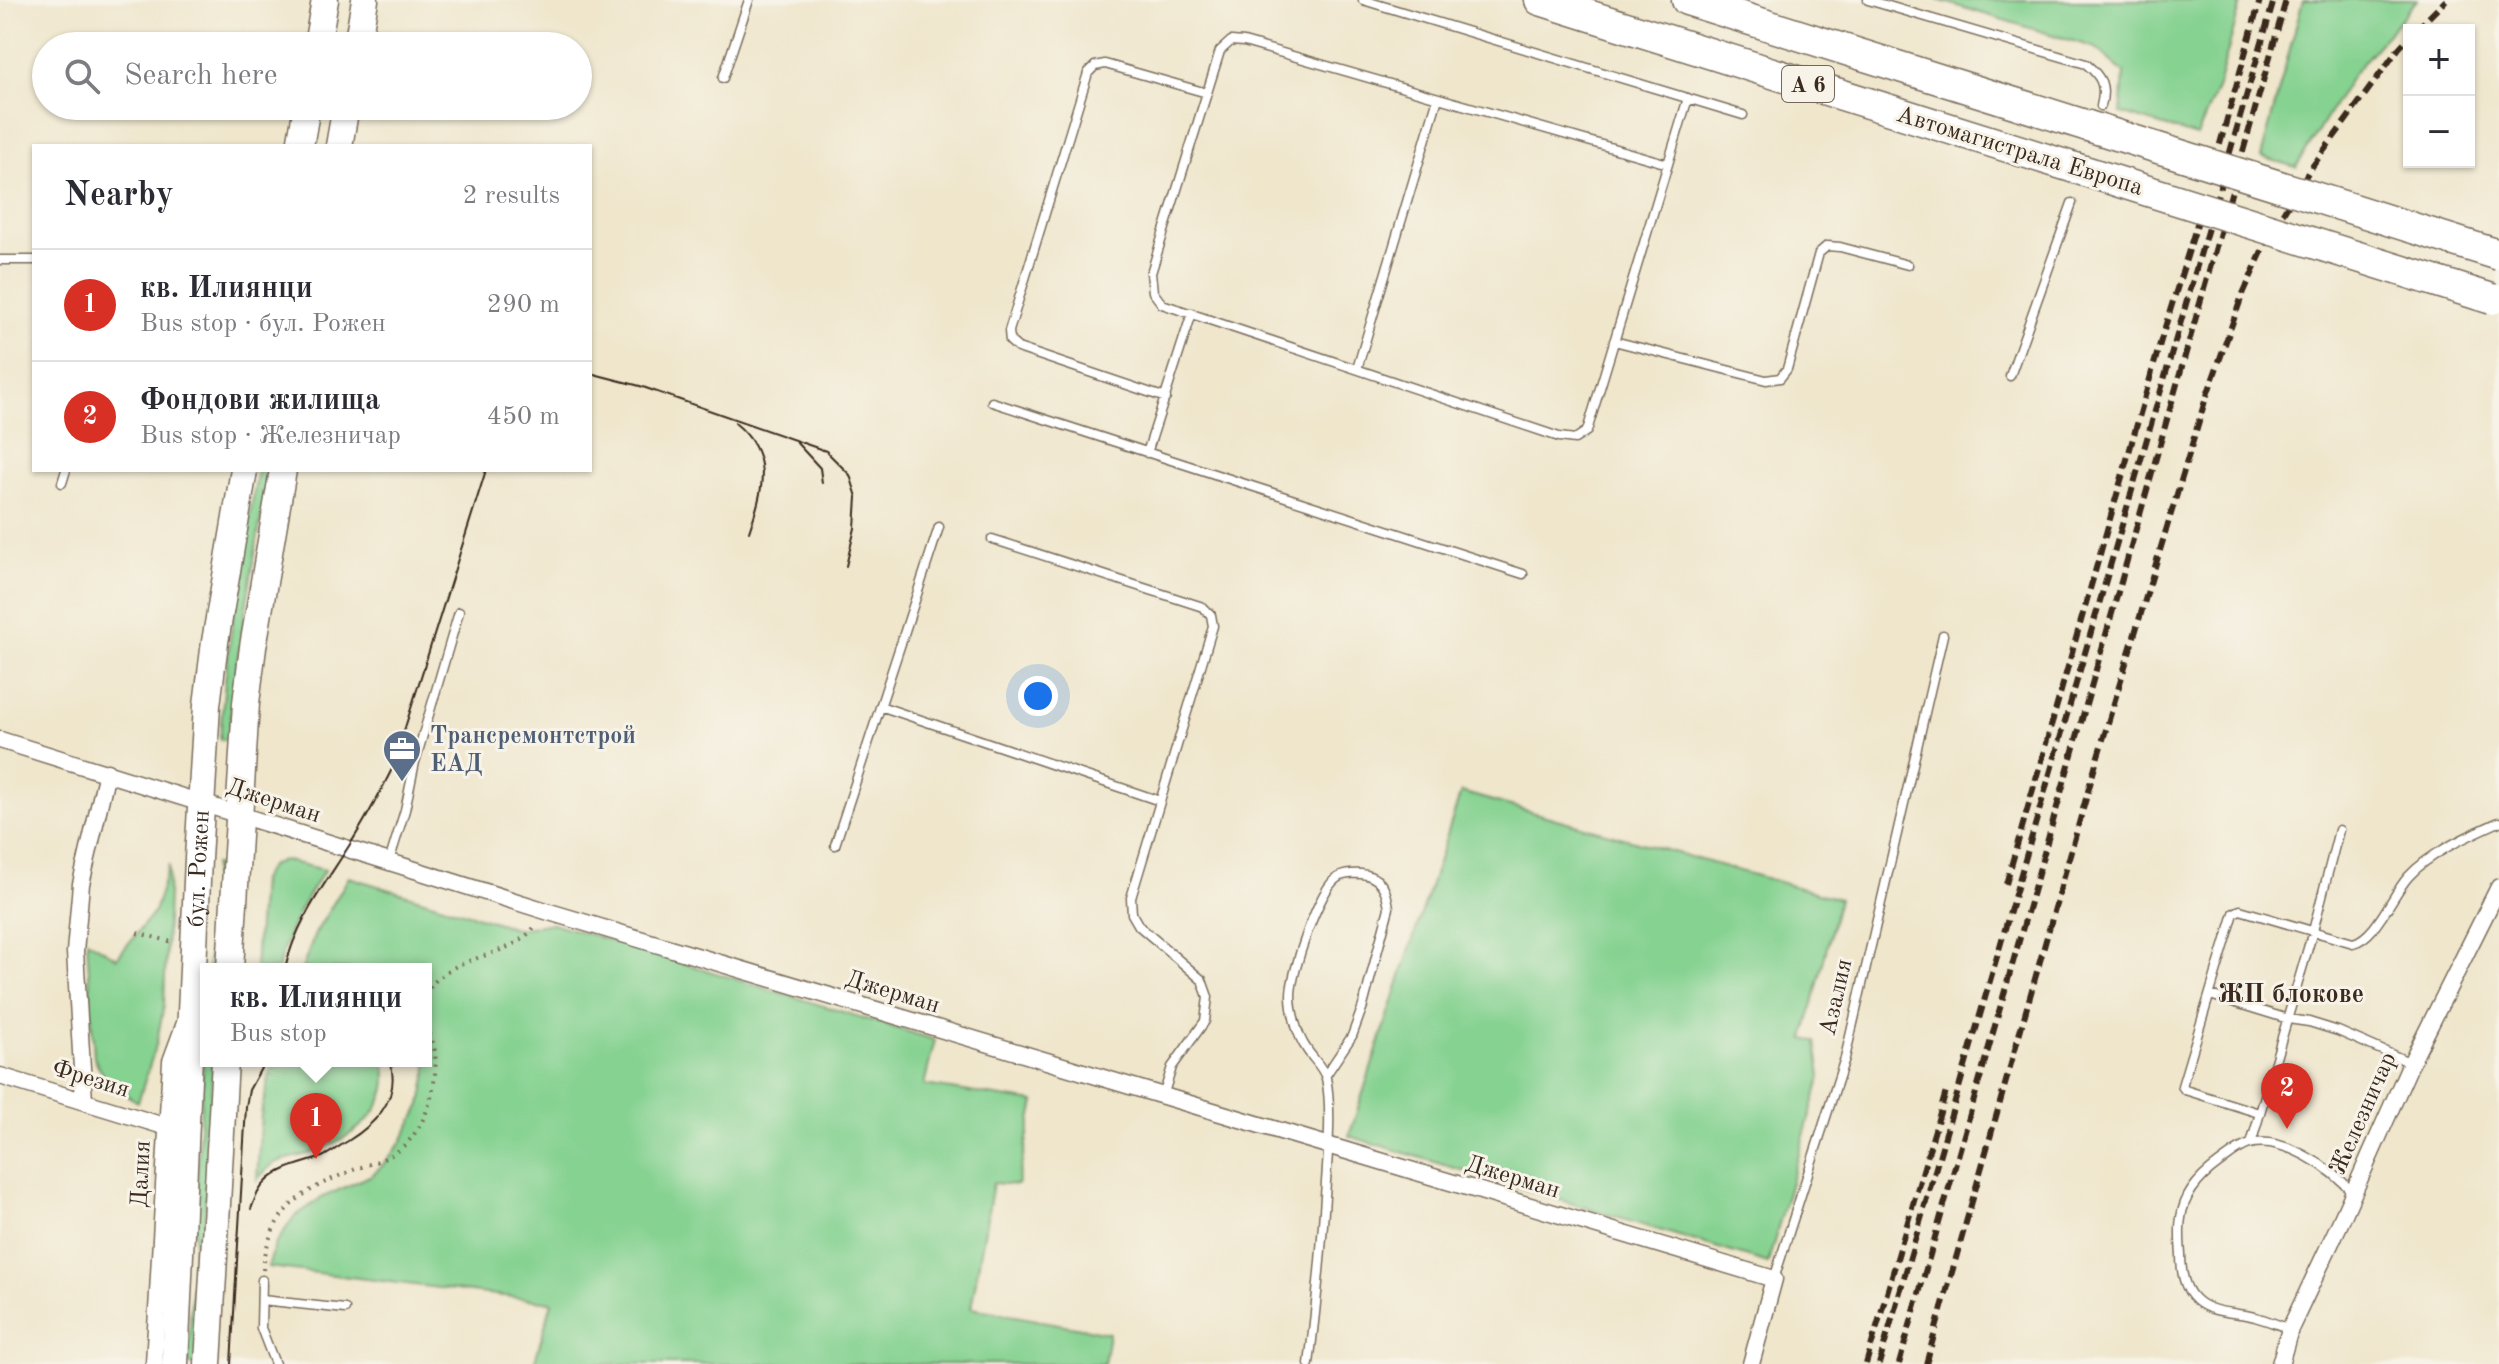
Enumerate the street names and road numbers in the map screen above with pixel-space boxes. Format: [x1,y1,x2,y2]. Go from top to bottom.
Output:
road number: A 6 [1782,66,1834,102]
street label: Автомагистрала Европа [1893,103,2146,201]
street label: Джерман [223,775,323,828]
street label: бул. Рожен [185,809,215,928]
street label: Азалия [1816,957,1857,1038]
street label: Джерман [842,967,942,1019]
street label: Железничар [2326,1049,2401,1179]
street label: Фрезия [49,1057,132,1103]
street label: Далия [128,1140,156,1208]
street label: Джерман [1462,1152,1562,1204]

